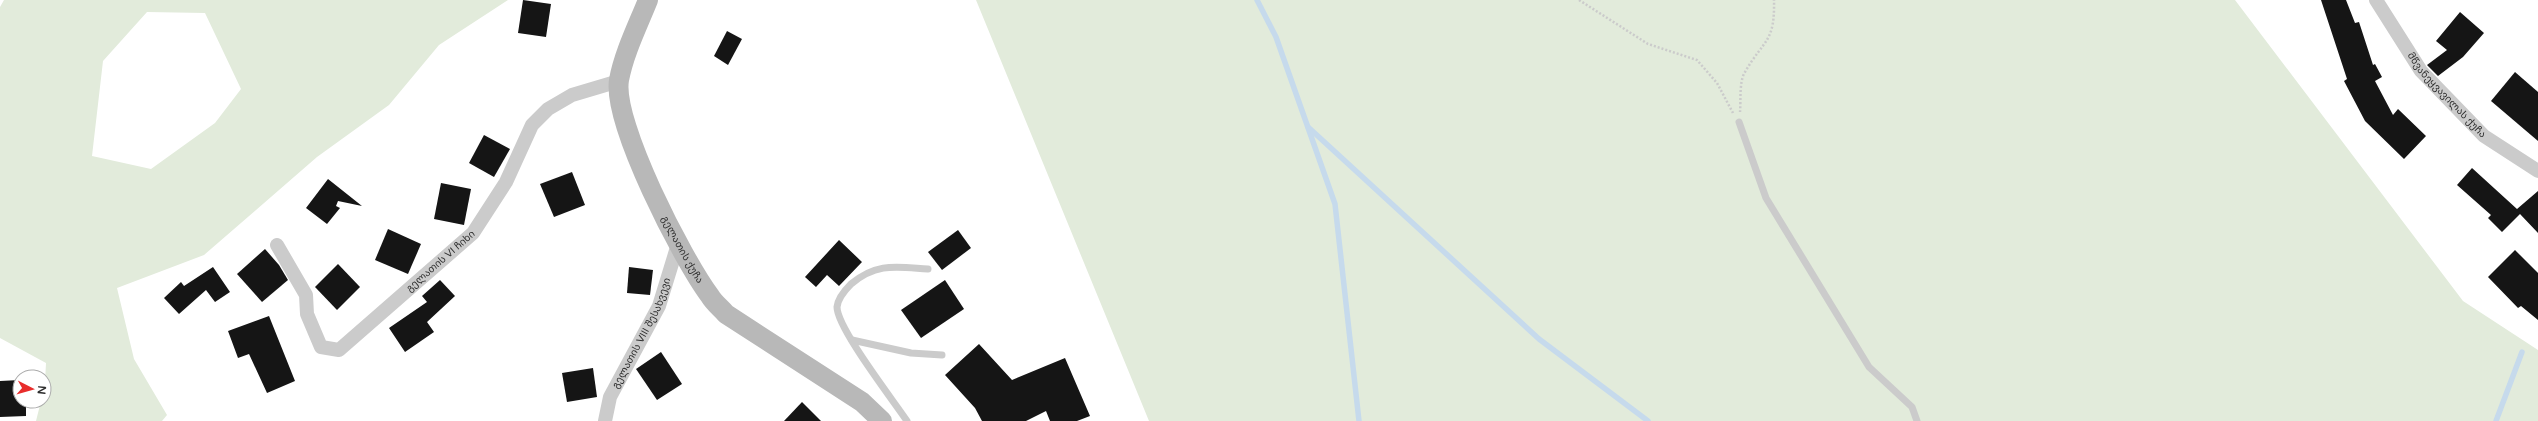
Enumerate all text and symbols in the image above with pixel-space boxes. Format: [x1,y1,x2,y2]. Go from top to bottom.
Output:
street label: მწვანეყვავილას ქუჩა [2405,50,2488,140]
street label: გელათის ქუჩა [659,214,706,286]
street label: გელათის VI ჩიხი [404,228,478,294]
street label: გელათის VIII შესახვევი [610,276,673,391]
north arrow [12,369,52,409]
text: N [35,385,48,395]

